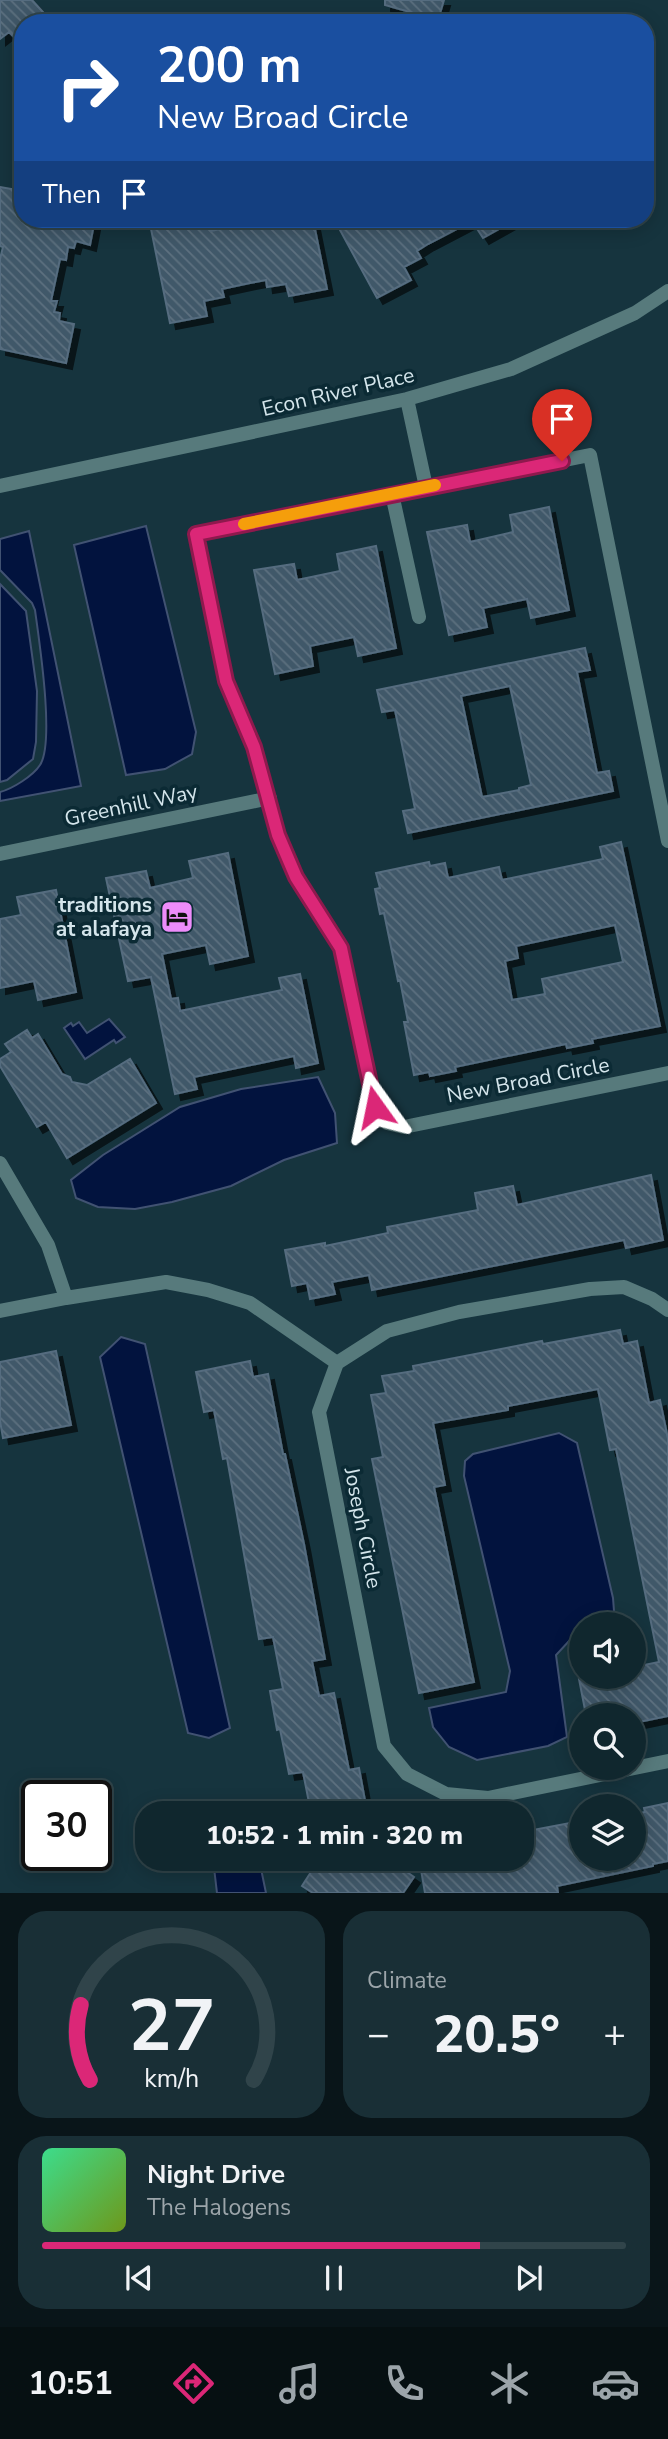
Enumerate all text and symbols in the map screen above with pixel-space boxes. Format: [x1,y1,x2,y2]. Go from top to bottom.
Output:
text: 200 m [157,32,301,99]
icon: right [42,42,133,133]
text: New Broad Circle [157,96,409,139]
icon: arrive [115,175,153,213]
text: Then [42,177,101,212]
street label: Econ River Place [259,361,417,423]
pin [532,389,592,461]
icon: arrive [543,400,581,438]
street label: Greenhill Way [62,777,200,833]
place label: traditions at alafaya [56,891,152,943]
hotel icon: traditions at alafaya [158,898,196,936]
street label: New Broad Circle [444,1051,612,1109]
position arrow [338,1070,412,1144]
street label: Joseph Circle [337,1464,388,1591]
map controls [569,1612,646,1871]
button: sound [569,1612,646,1689]
button: search [569,1703,646,1780]
speed limit sign: 30 [21,1780,112,1871]
button: layers [569,1794,646,1871]
text: 10:52 · 1 min · 320 m [206,1818,463,1853]
text: Climate [367,1965,447,1996]
text: 27 [128,1977,215,2077]
text: 20.5° [433,1999,560,2070]
text: − [367,2009,390,2060]
text: + [603,2009,626,2060]
text: km/h [144,2062,199,2096]
text: Night Drive [147,2157,285,2192]
text: The Halogens [147,2192,291,2223]
icon: previous [120,2259,158,2297]
icon: pause [315,2259,353,2297]
icon: next [510,2259,548,2297]
icon: directions [169,2359,218,2408]
icon: music [275,2359,324,2408]
icon: phone [380,2359,429,2408]
icon: climate [485,2359,534,2408]
icon: car [591,2359,640,2408]
text: 10:51 [28,2362,113,2405]

